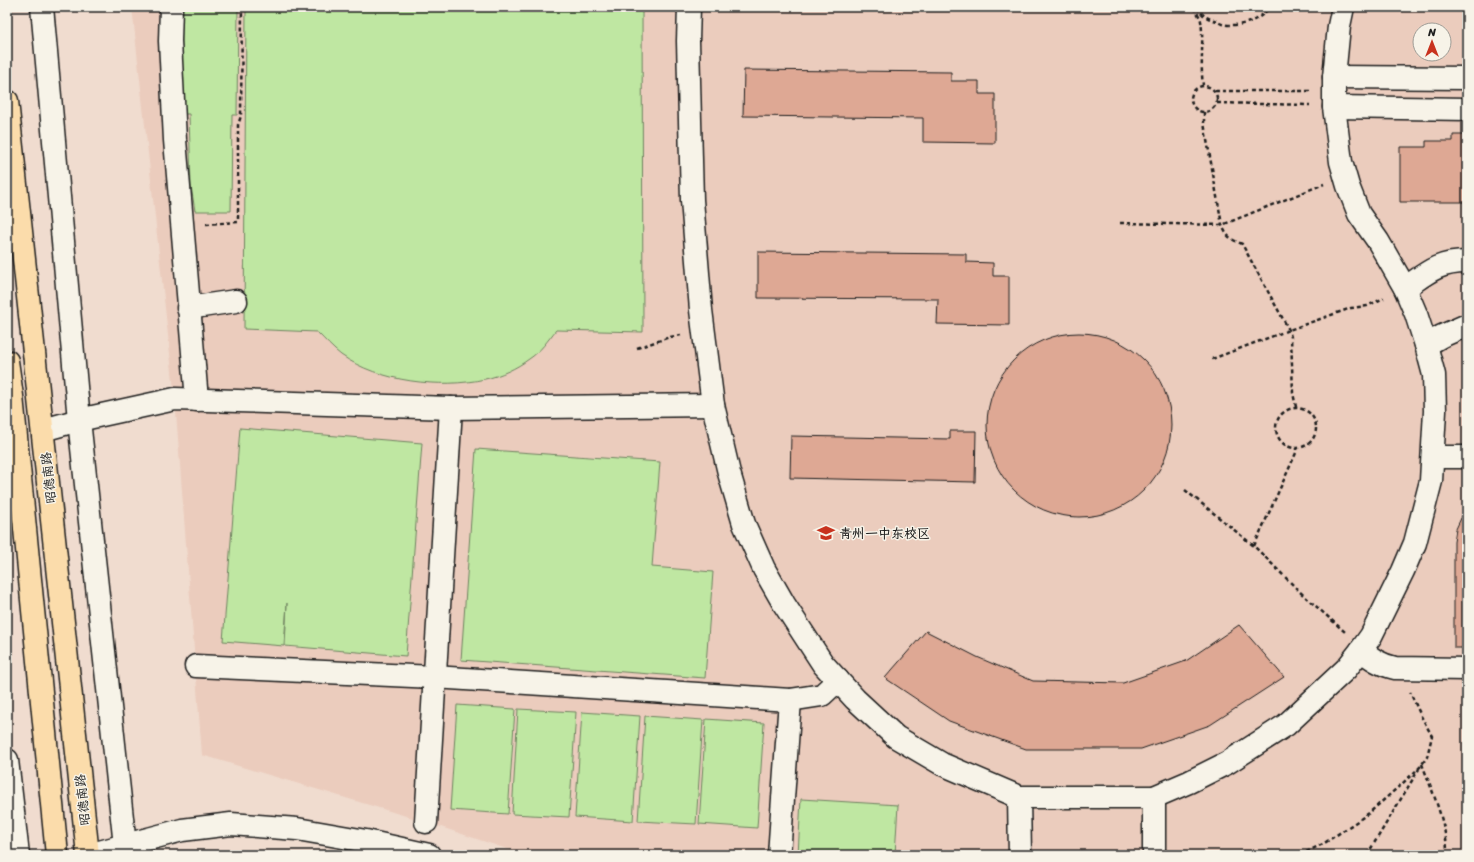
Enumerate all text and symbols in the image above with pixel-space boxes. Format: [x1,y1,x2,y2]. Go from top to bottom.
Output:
north arrow [1412,22,1452,62]
text: N [1427,23,1436,42]
street label: 昭德南路 [34,451,63,505]
place label: 青州一中东校区 [839,522,930,545]
school or university icon: 青州一中东校区 [816,523,836,543]
street label: 昭德南路 [68,773,97,827]

